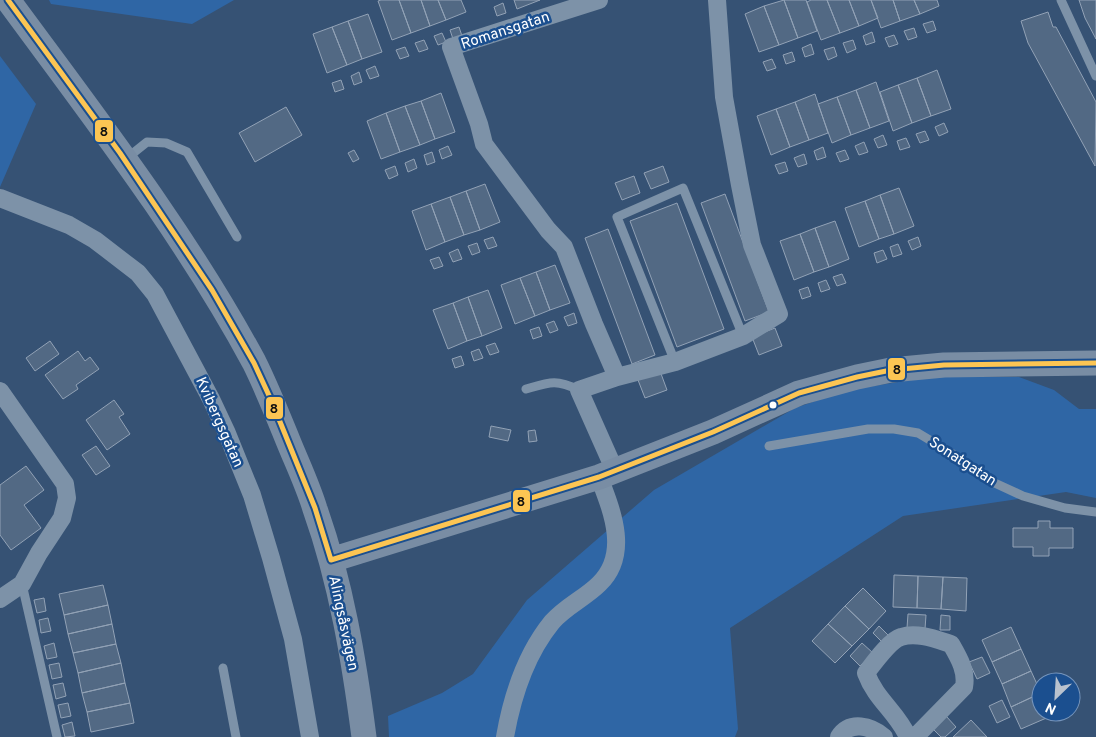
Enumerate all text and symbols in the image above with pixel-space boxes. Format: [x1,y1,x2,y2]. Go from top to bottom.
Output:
street label: Romansgatan [459,8,552,55]
line badge: 8 [94,119,114,143]
text: 8 [100,124,108,141]
line badge: 8 [887,357,906,381]
text: 8 [893,362,901,379]
street label: Kvibergsgatan [190,375,247,471]
line badge: 8 [265,396,284,420]
unlabelled marker [768,400,778,410]
text: 8 [270,401,278,418]
street label: Sonatgatan [925,433,1000,491]
line badge: 8 [512,489,531,513]
text: 8 [517,494,525,511]
street label: Alingsåsvägen [323,574,362,673]
north arrow [1031,672,1081,722]
text: N [1043,698,1059,717]

